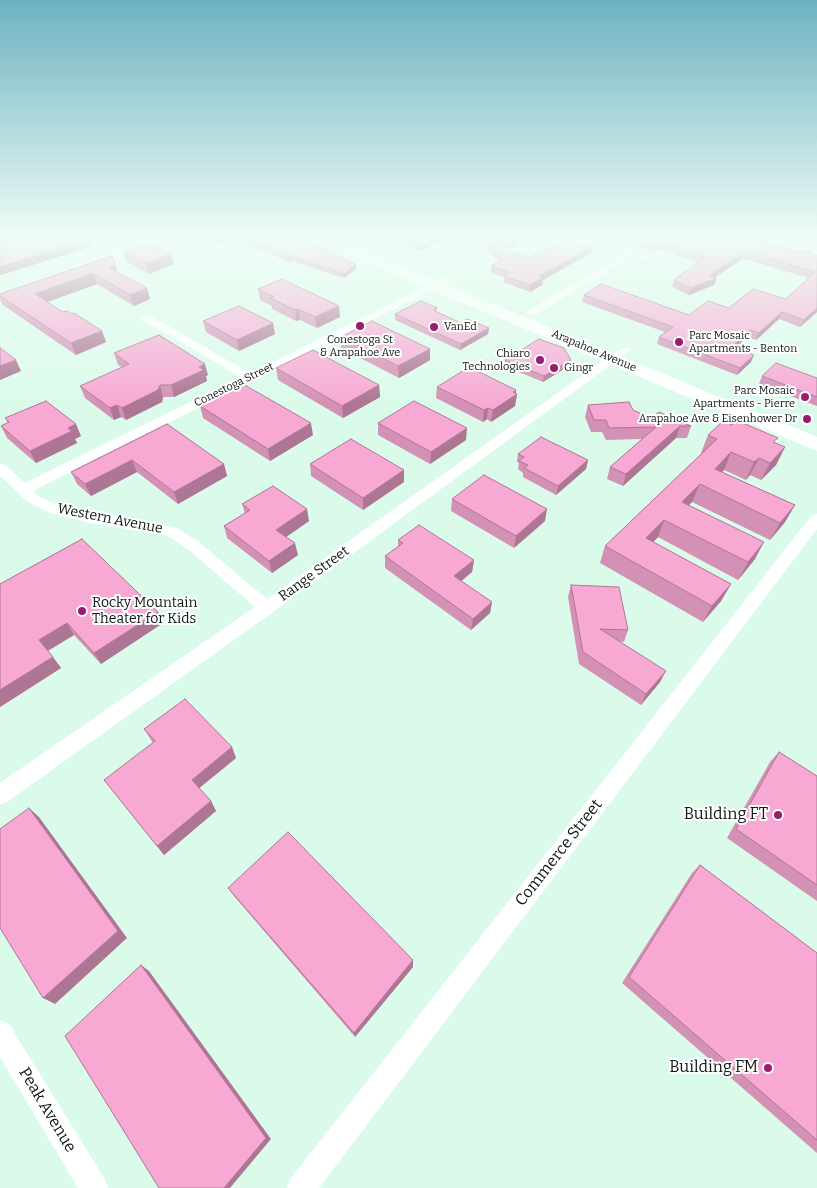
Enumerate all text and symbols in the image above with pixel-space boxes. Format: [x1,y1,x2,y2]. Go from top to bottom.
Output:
marker: Conestoga St & Arapahoe Ave [354,320,366,332]
place label: VanEd [444,320,477,334]
marker: VanEd [428,321,440,333]
street label: Arapahoe Avenue [550,327,638,375]
place label: Parc Mosaic Apartments - Benton [689,329,797,355]
place label: Conestoga St & Arapahoe Ave [320,333,400,359]
marker: Parc Mosaic Apartments - Benton [673,336,685,348]
place label: Chiaro Technologies [462,347,530,373]
marker: Chiaro Technologies [534,354,546,366]
street label: Conestoga Street [192,360,276,410]
place label: Gingr [564,361,593,375]
marker: Gingr [548,362,560,374]
place label: Parc Mosaic Apartments - Pierre [693,384,795,410]
marker: Parc Mosaic Apartments - Pierre [799,391,811,403]
place label: Arapahoe Ave & Eisenhower Dr [639,412,797,426]
marker: Arapahoe Ave & Eisenhower Dr [801,413,813,425]
street label: Western Avenue [56,501,164,537]
street label: Range Street [275,543,353,605]
place label: Rocky Mountain Theater for Kids [92,595,197,628]
marker: Rocky Mountain Theater for Kids [76,605,88,617]
street label: Commerce Street [511,796,607,910]
place label: Building FT [684,805,768,825]
marker: Building FT [772,809,784,821]
place label: Building FM [669,1058,758,1078]
marker: Building FM [762,1062,774,1074]
street label: Peak Avenue [14,1064,80,1156]

